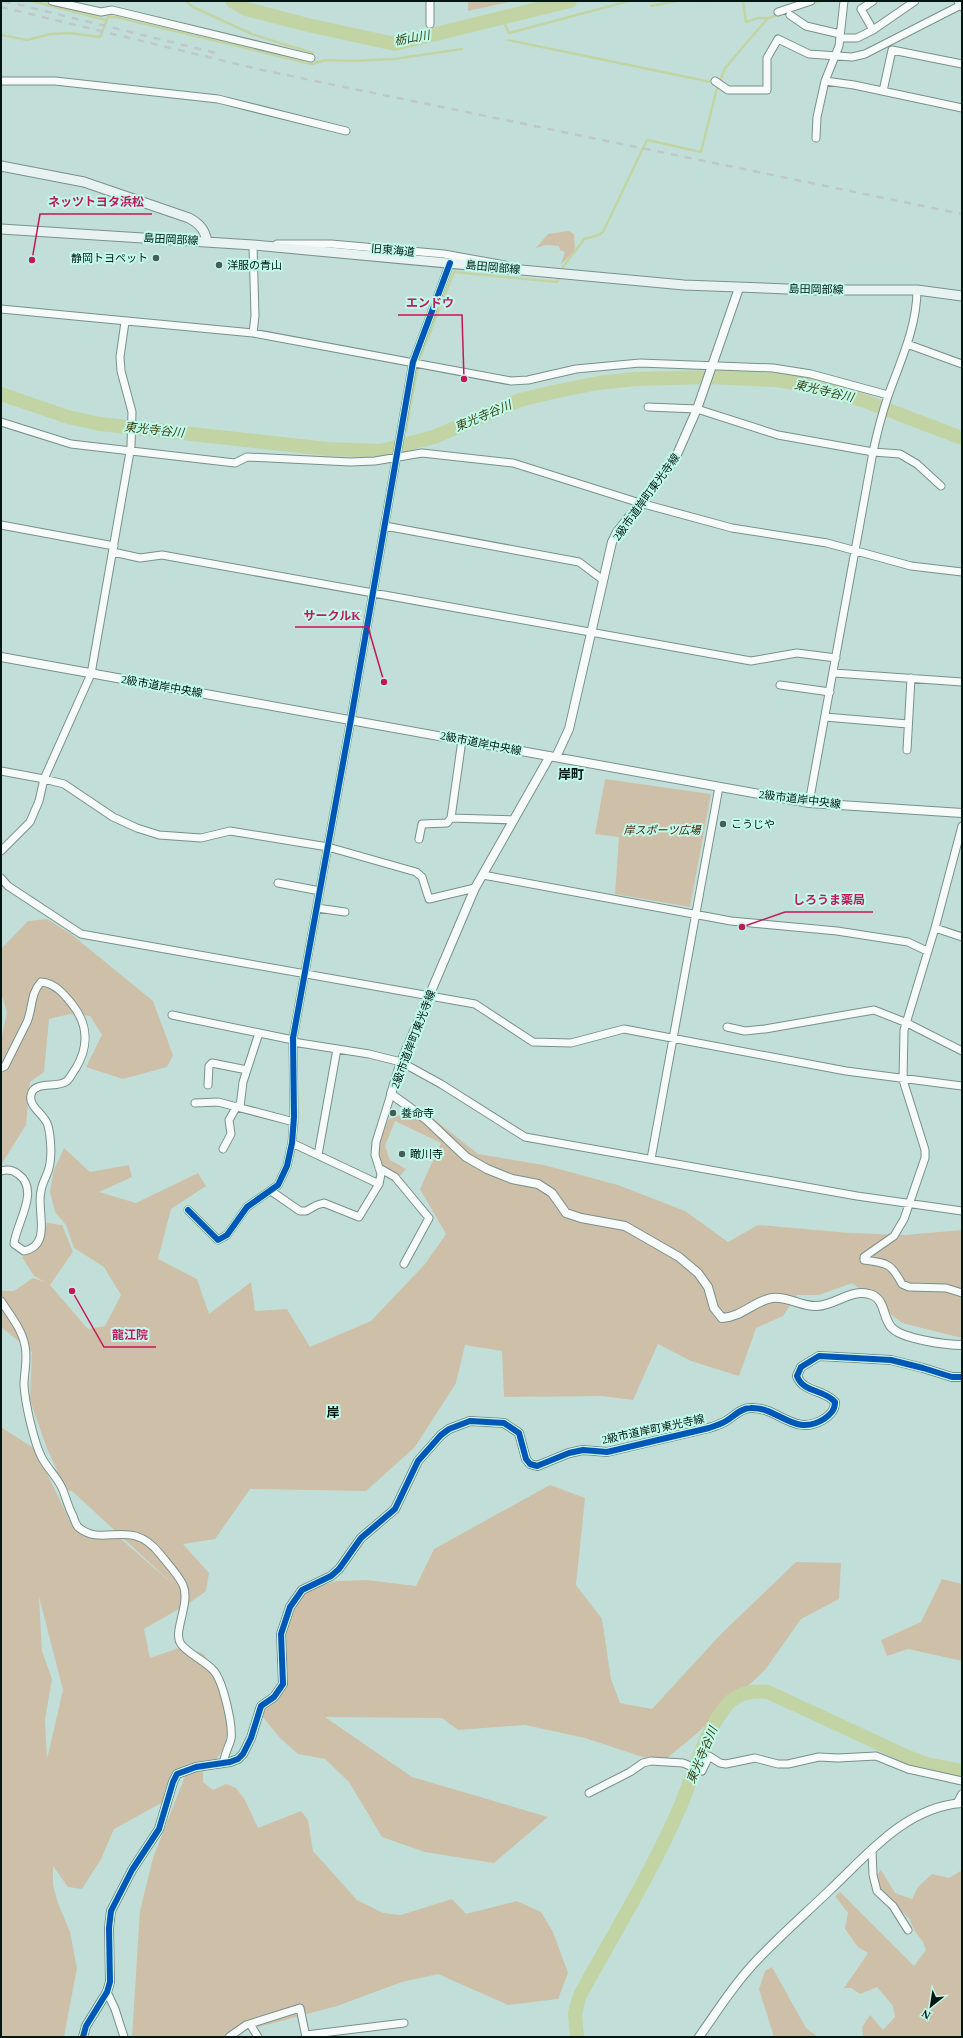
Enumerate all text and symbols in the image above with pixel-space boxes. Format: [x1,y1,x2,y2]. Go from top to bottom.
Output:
water label: 栃山川 [393,28,433,48]
callout: ネッツトヨタ浜松 [40,190,152,214]
text: ネッツトヨタ浜松 [48,195,144,209]
street label: 島田岡部線 [143,232,199,246]
street label: 旧東海道 [371,242,415,258]
place label: 静岡トヨペット [71,252,148,264]
marker: 静岡トヨペット [151,253,161,263]
place label: 洋服の青山 [227,259,282,271]
street label: 島田岡部線 [465,259,521,275]
marker: 洋服の青山 [214,260,224,270]
street label: 島田岡部線 [788,283,844,295]
callout: エンドウ [398,291,462,315]
text: エンドウ [406,296,454,310]
water label: 東光寺谷川 [793,377,857,405]
water label: 東光寺谷川 [453,397,515,434]
water label: 東光寺谷川 [123,420,187,440]
street label: 2級市道岸町東光寺線 [610,451,682,543]
callout: サークルK [295,603,368,627]
text: サークルK [304,609,361,623]
street label: 2級市道岸中央線 [120,673,204,699]
street label: 2級市道岸中央線 [439,729,523,757]
district label: 岸町 [558,767,584,782]
street label: 2級市道岸中央線 [758,788,842,810]
place label: こうじや [731,818,775,830]
marker: こうじや [718,819,728,829]
park label: 岸スポーツ広場 [624,824,702,836]
callout: しろうま薬局 [785,888,873,912]
text: しろうま薬局 [793,893,865,907]
street label: 2級市道岸町東光寺線 [389,988,437,1090]
place label: 養命寺 [401,1107,434,1119]
marker: 養命寺 [388,1108,398,1118]
place label: 瞰川寺 [410,1148,443,1160]
marker: 瞰川寺 [397,1149,407,1159]
callout: 龍江院 [104,1323,156,1347]
text: 龍江院 [112,1328,148,1342]
district label: 岸 [326,1405,340,1420]
street label: 2級市道岸町東光寺線 [601,1412,705,1446]
water label: 東光寺谷川 [684,1723,721,1785]
north arrow [911,1986,951,2026]
text: N [920,2007,932,2022]

